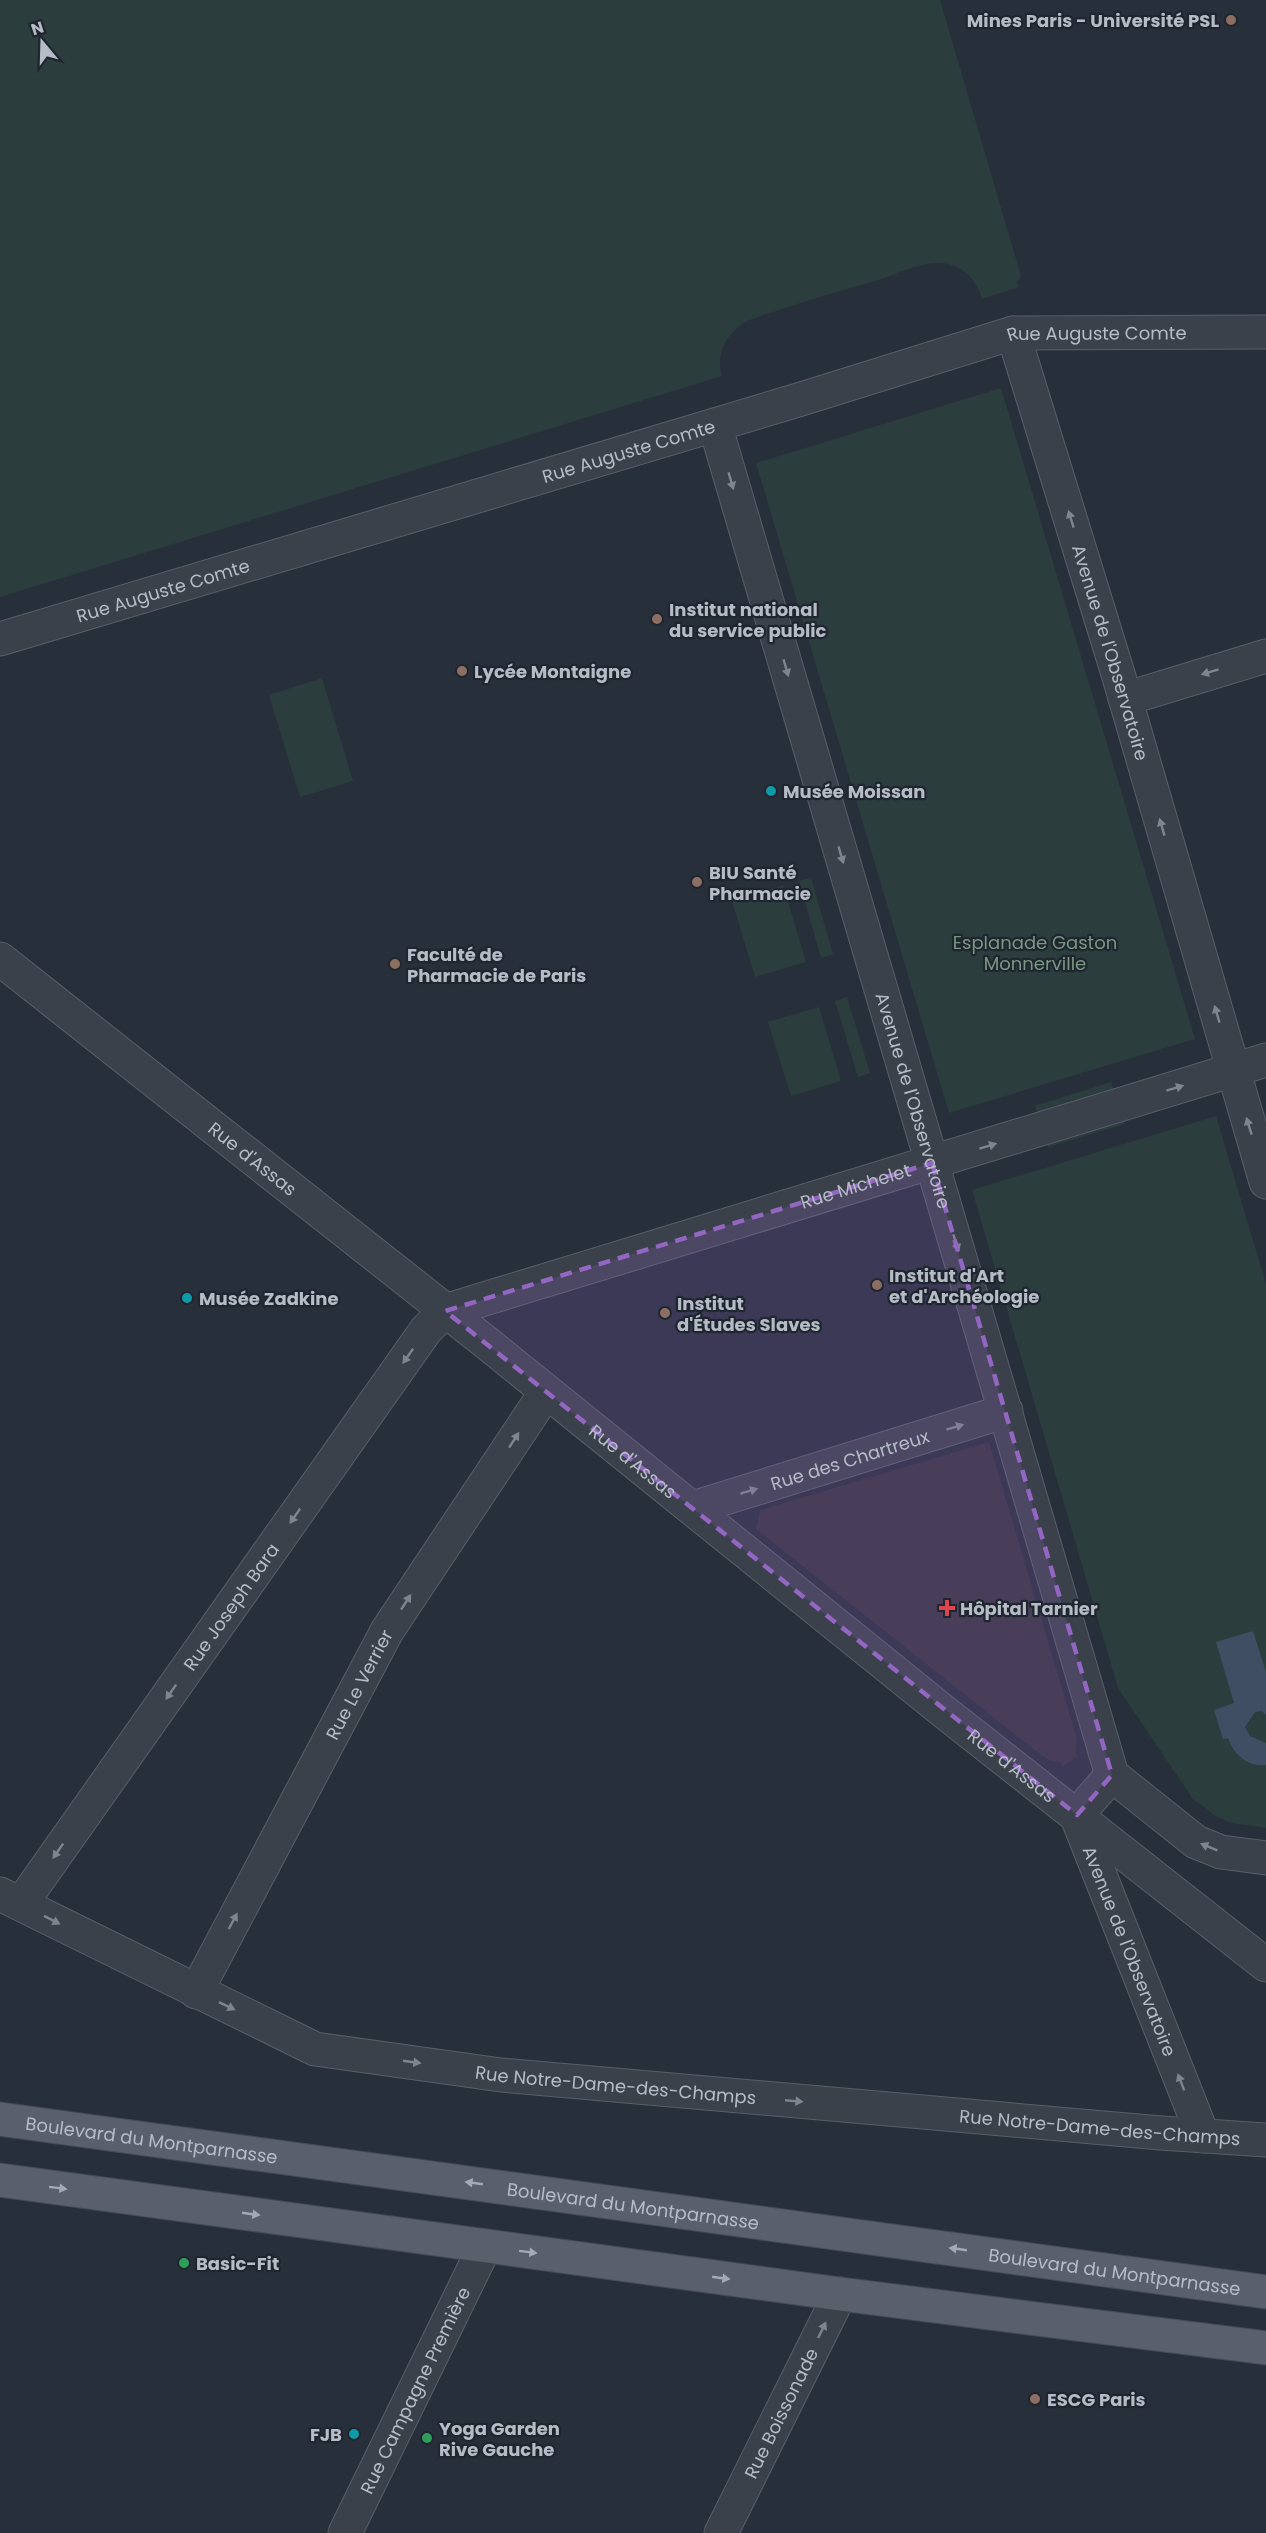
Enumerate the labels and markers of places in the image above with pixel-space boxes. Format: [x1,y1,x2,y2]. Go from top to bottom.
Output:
place label: Mines Paris - Université PSL [967,8,1219,33]
marker: Mines Paris - Université PSL [1224,13,1238,27]
place label: Institut national du service public [669,597,827,643]
marker: Institut national du service public [650,612,664,626]
place label: Lycée Montaigne [474,659,631,684]
marker: Lycée Montaigne [455,664,469,678]
place label: Musée Moissan [783,779,925,804]
marker: Musée Moissan [764,784,778,798]
place label: BIU Santé Pharmacie [709,860,811,906]
marker: BIU Santé Pharmacie [690,875,704,889]
place label: Faculté de Pharmacie de Paris [407,942,586,988]
marker: Faculté de Pharmacie de Paris [388,957,402,971]
place label: Institut d'Art et d'Archéologie [889,1263,1039,1309]
marker: Institut d'Art et d'Archéologie [870,1278,884,1292]
place label: Musée Zadkine [199,1286,339,1311]
marker: Musée Zadkine [180,1291,194,1305]
place label: Institut d'Études Slaves [677,1291,821,1337]
marker: Institut d'Études Slaves [658,1306,672,1320]
place label: Hôpital Tarnier [960,1596,1098,1621]
marker: Hôpital Tarnier [938,1599,956,1617]
place label: Basic-Fit [196,2251,279,2276]
marker: Basic-Fit [177,2256,191,2270]
place label: ESCG Paris [1047,2387,1146,2412]
marker: ESCG Paris [1028,2392,1042,2406]
place label: Yoga Garden Rive Gauche [439,2416,560,2462]
place label: FJB [310,2422,342,2447]
marker: FJB [347,2427,361,2441]
marker: Yoga Garden Rive Gauche [420,2431,434,2445]

